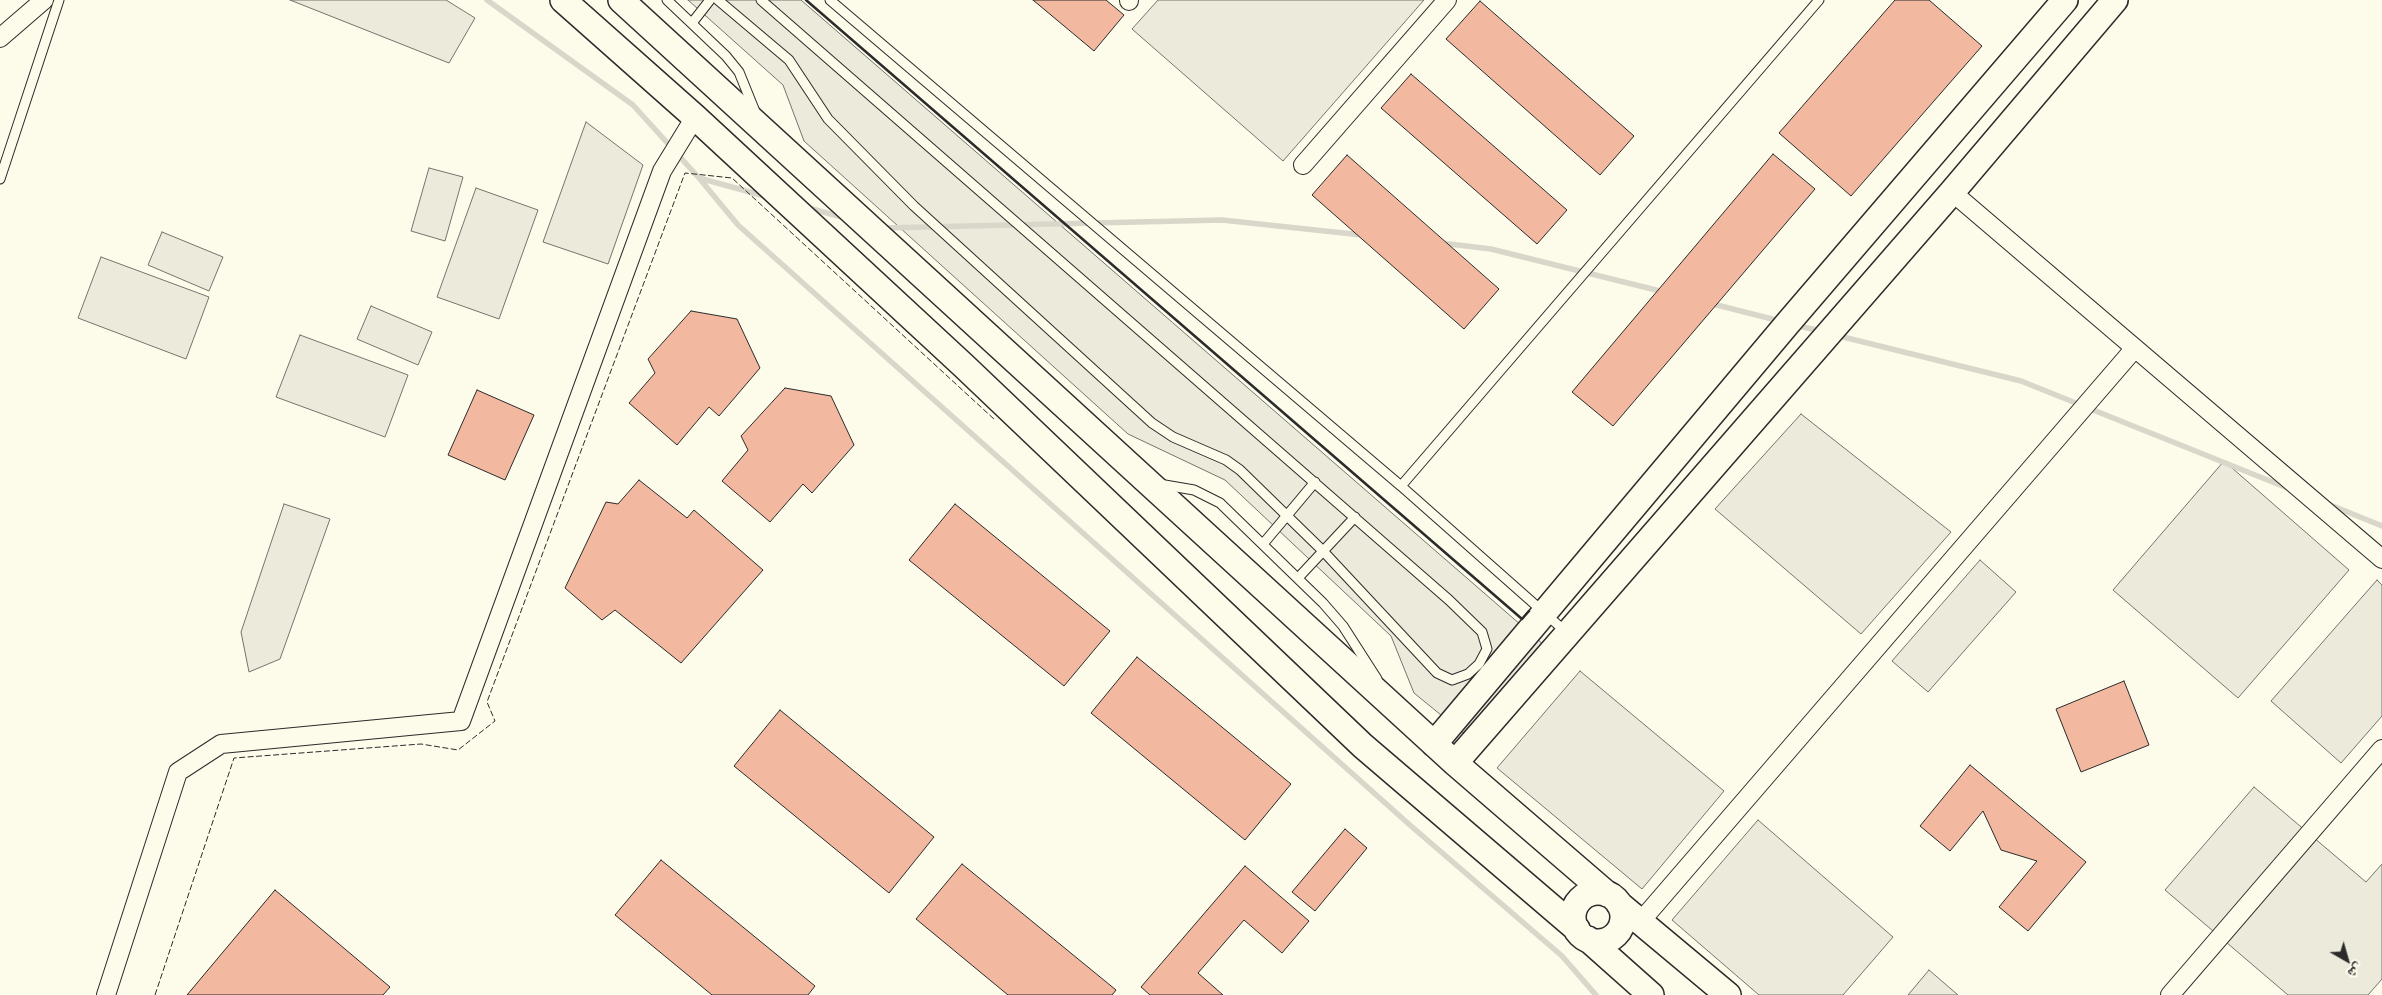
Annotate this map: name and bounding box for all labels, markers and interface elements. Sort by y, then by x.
north arrow [2322,935,2372,985]
text: ش [2344,959,2368,984]

